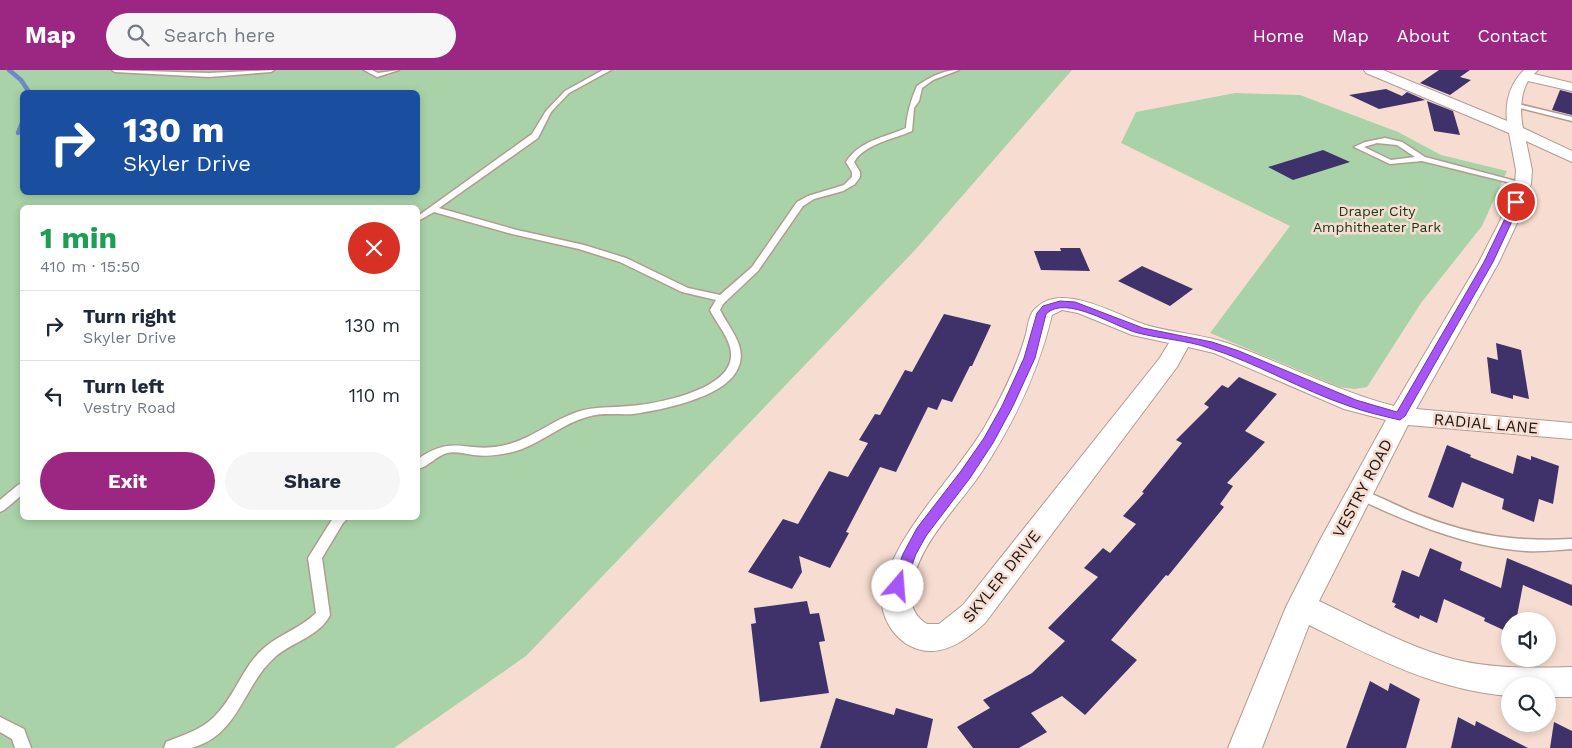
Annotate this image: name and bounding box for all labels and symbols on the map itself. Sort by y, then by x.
pin [1495,181,1537,223]
park label: Draper City Amphitheater Park [1313,203,1441,235]
street label: RADIAL LANE [1433,409,1539,438]
street label: VESTRY ROAD [1329,436,1396,541]
street label: SKYLER DRIVE [958,526,1044,626]
position arrow [871,559,923,611]

